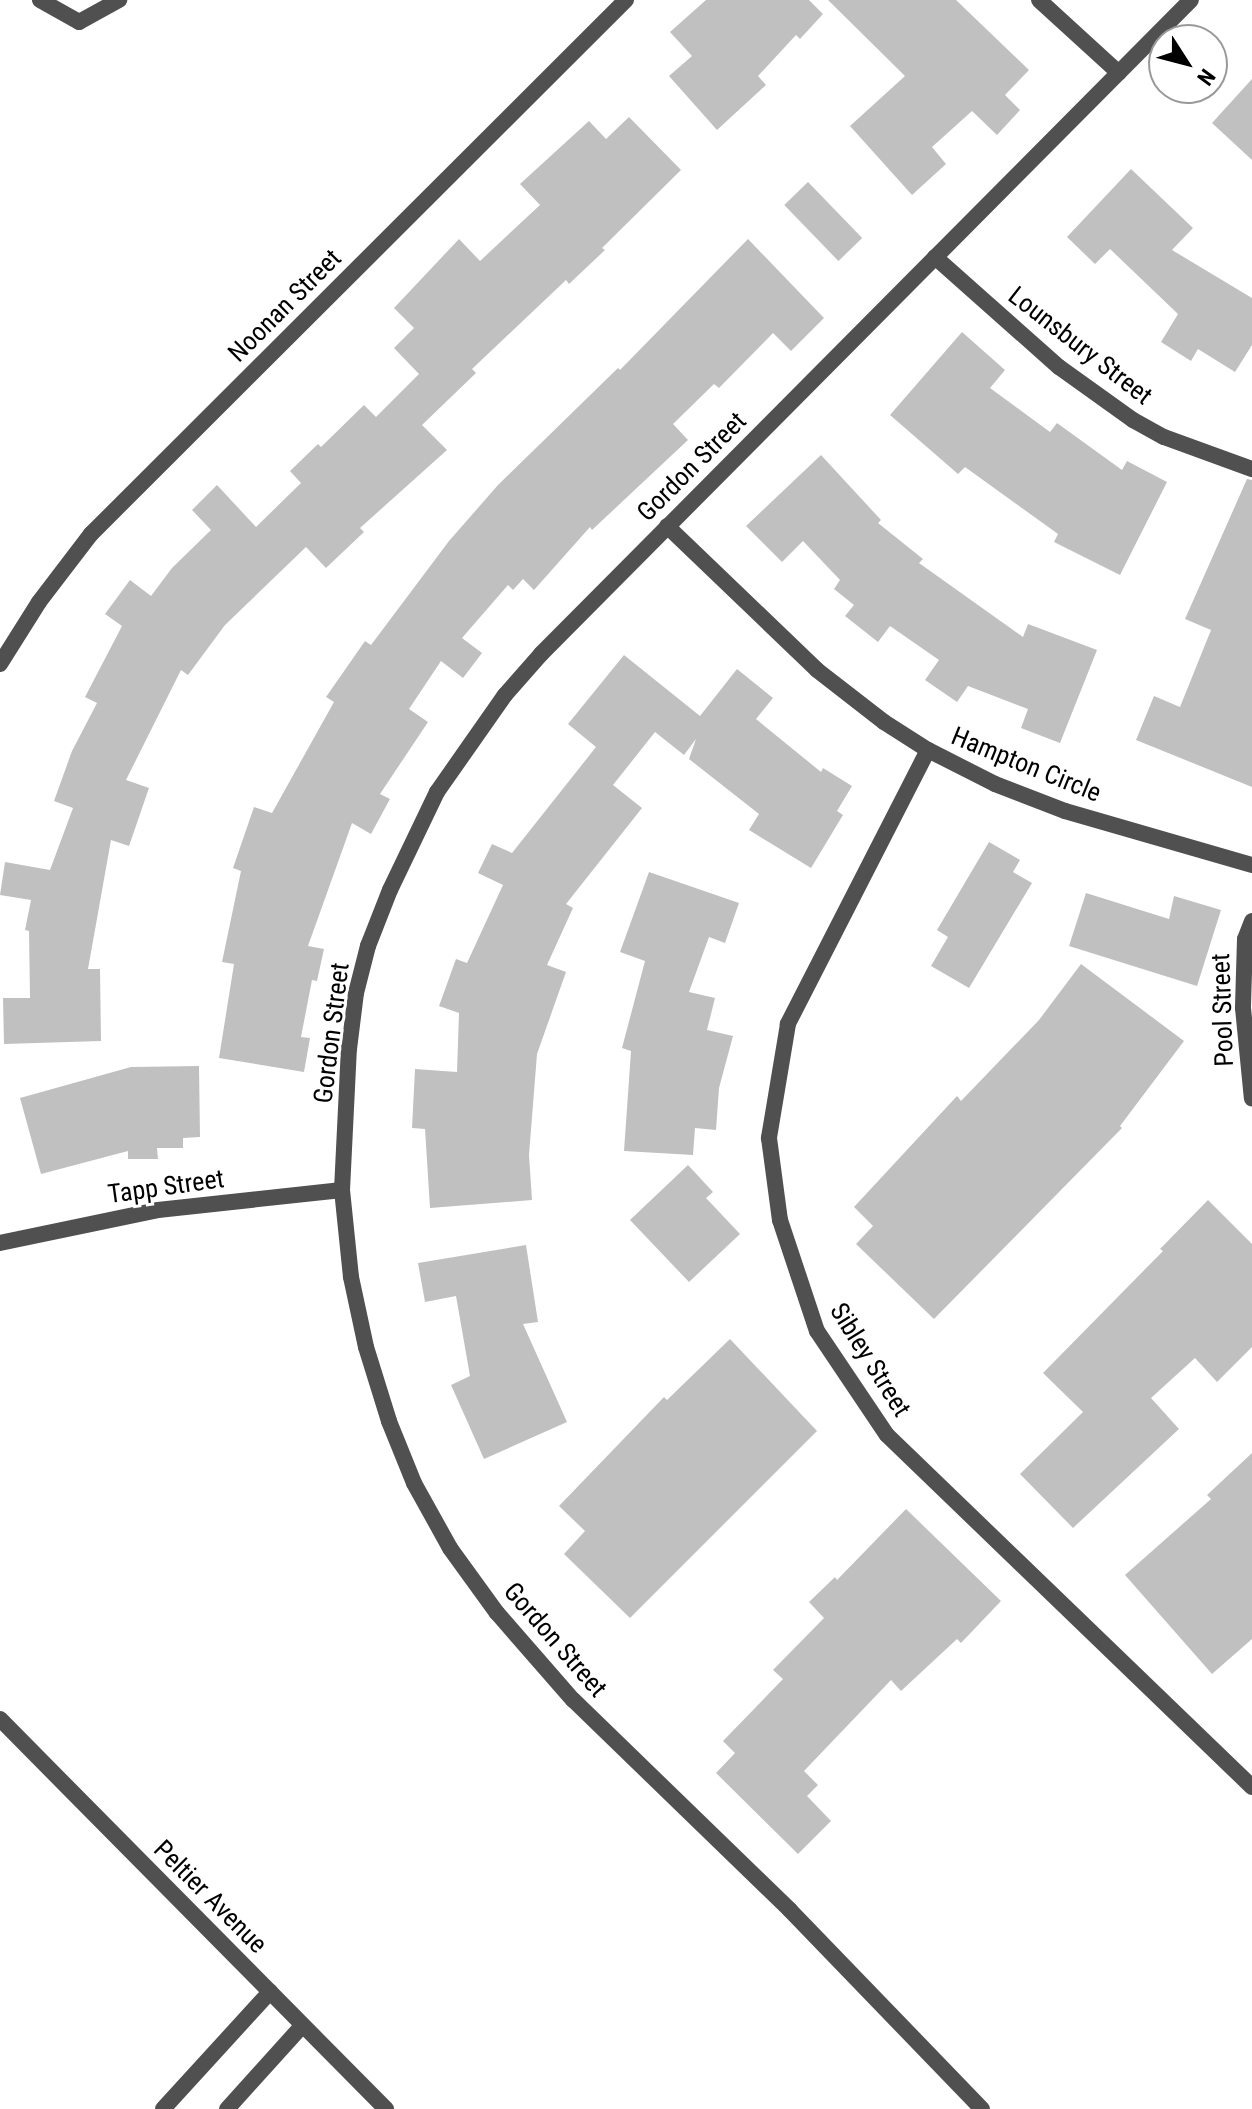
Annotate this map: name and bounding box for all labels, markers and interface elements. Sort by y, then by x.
north arrow [1148,24,1228,104]
text: N [1192,64,1220,90]
street label: Noonan Street [222,243,348,369]
street label: Lounsbury Street [1002,280,1158,412]
street label: Gordon Street [631,406,753,528]
street label: Hampton Circle [947,721,1105,809]
street label: Pool Street [1205,953,1241,1067]
street label: Gordon Street [308,961,356,1105]
street label: Tapp Street [106,1163,226,1211]
street label: Sibley Street [823,1297,917,1423]
street label: Gordon Street [497,1576,613,1704]
street label: Peltier Avenue [147,1834,273,1960]

